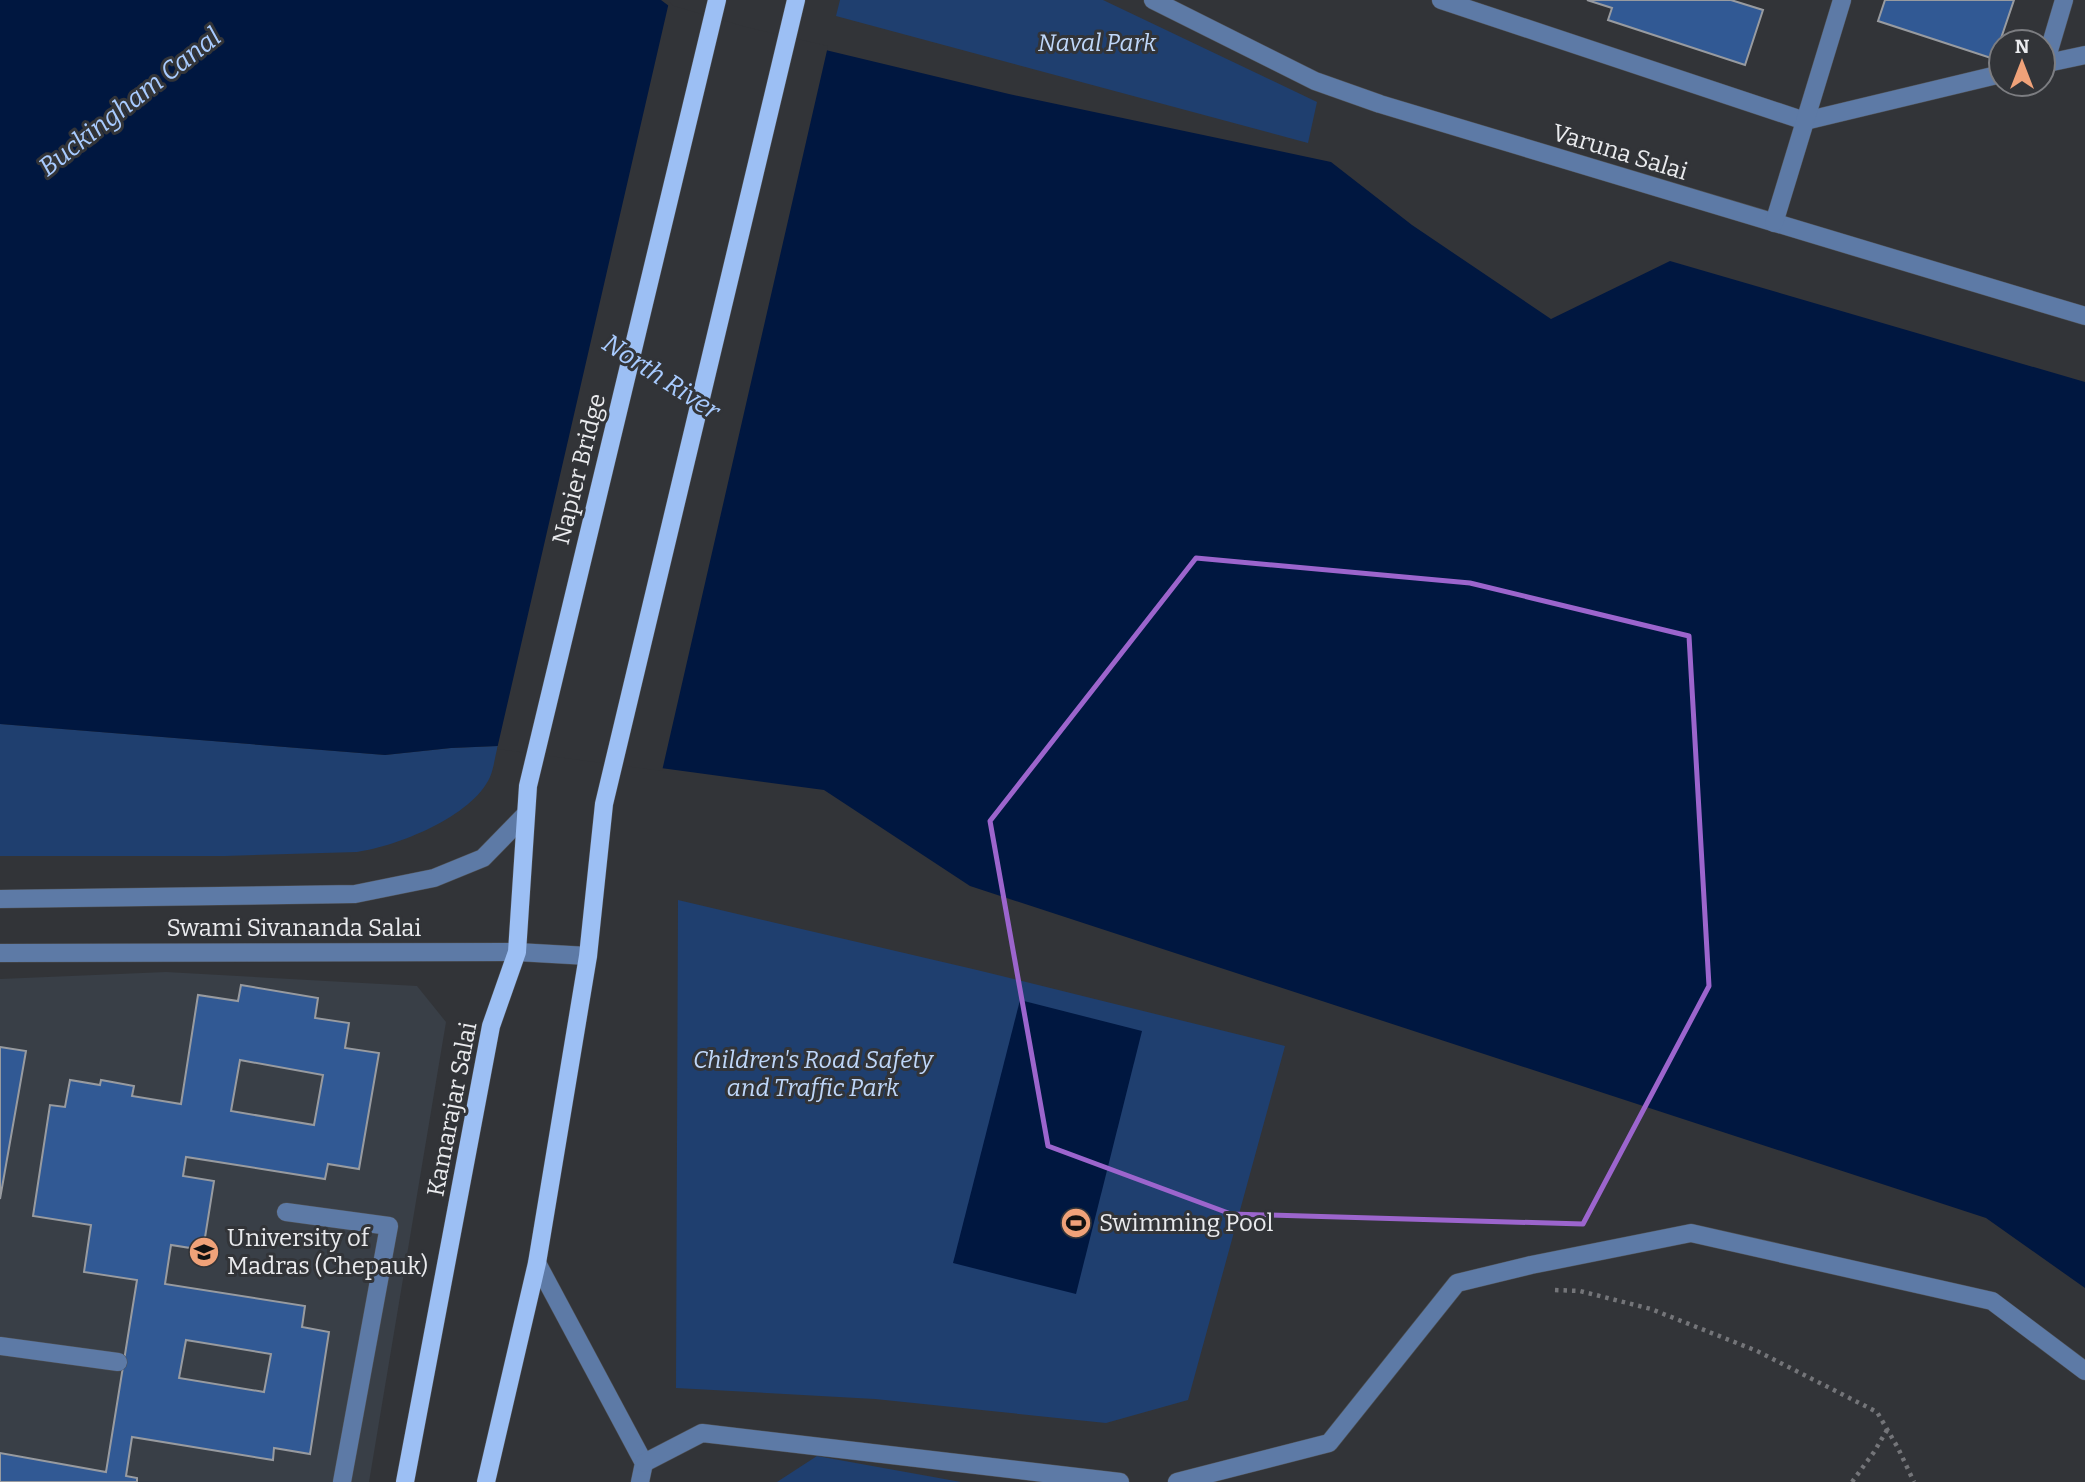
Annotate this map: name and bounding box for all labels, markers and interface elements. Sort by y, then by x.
water label: Buckingham Canal [33,21,227,183]
north arrow [1987,28,2057,98]
park label: Naval Park [1038,29,1157,57]
text: N [2015,35,2030,58]
street label: Varuna Salai [1549,118,1691,186]
water label: North River [597,328,727,427]
street label: Napier Bridge [547,391,611,547]
street label: Swami Sivananda Salai [166,914,422,942]
street label: Kamarajar Salai [421,1019,483,1199]
park label: Children's Road Safety and Traffic Park [693,1046,935,1102]
sports icon: Swimming Pool [1059,1206,1093,1240]
place label: Swimming Pool [1099,1209,1274,1237]
place label: University of Madras (Chepauk) [227,1224,428,1280]
school or university icon: University of Madras (Chepauk) [187,1235,221,1269]

